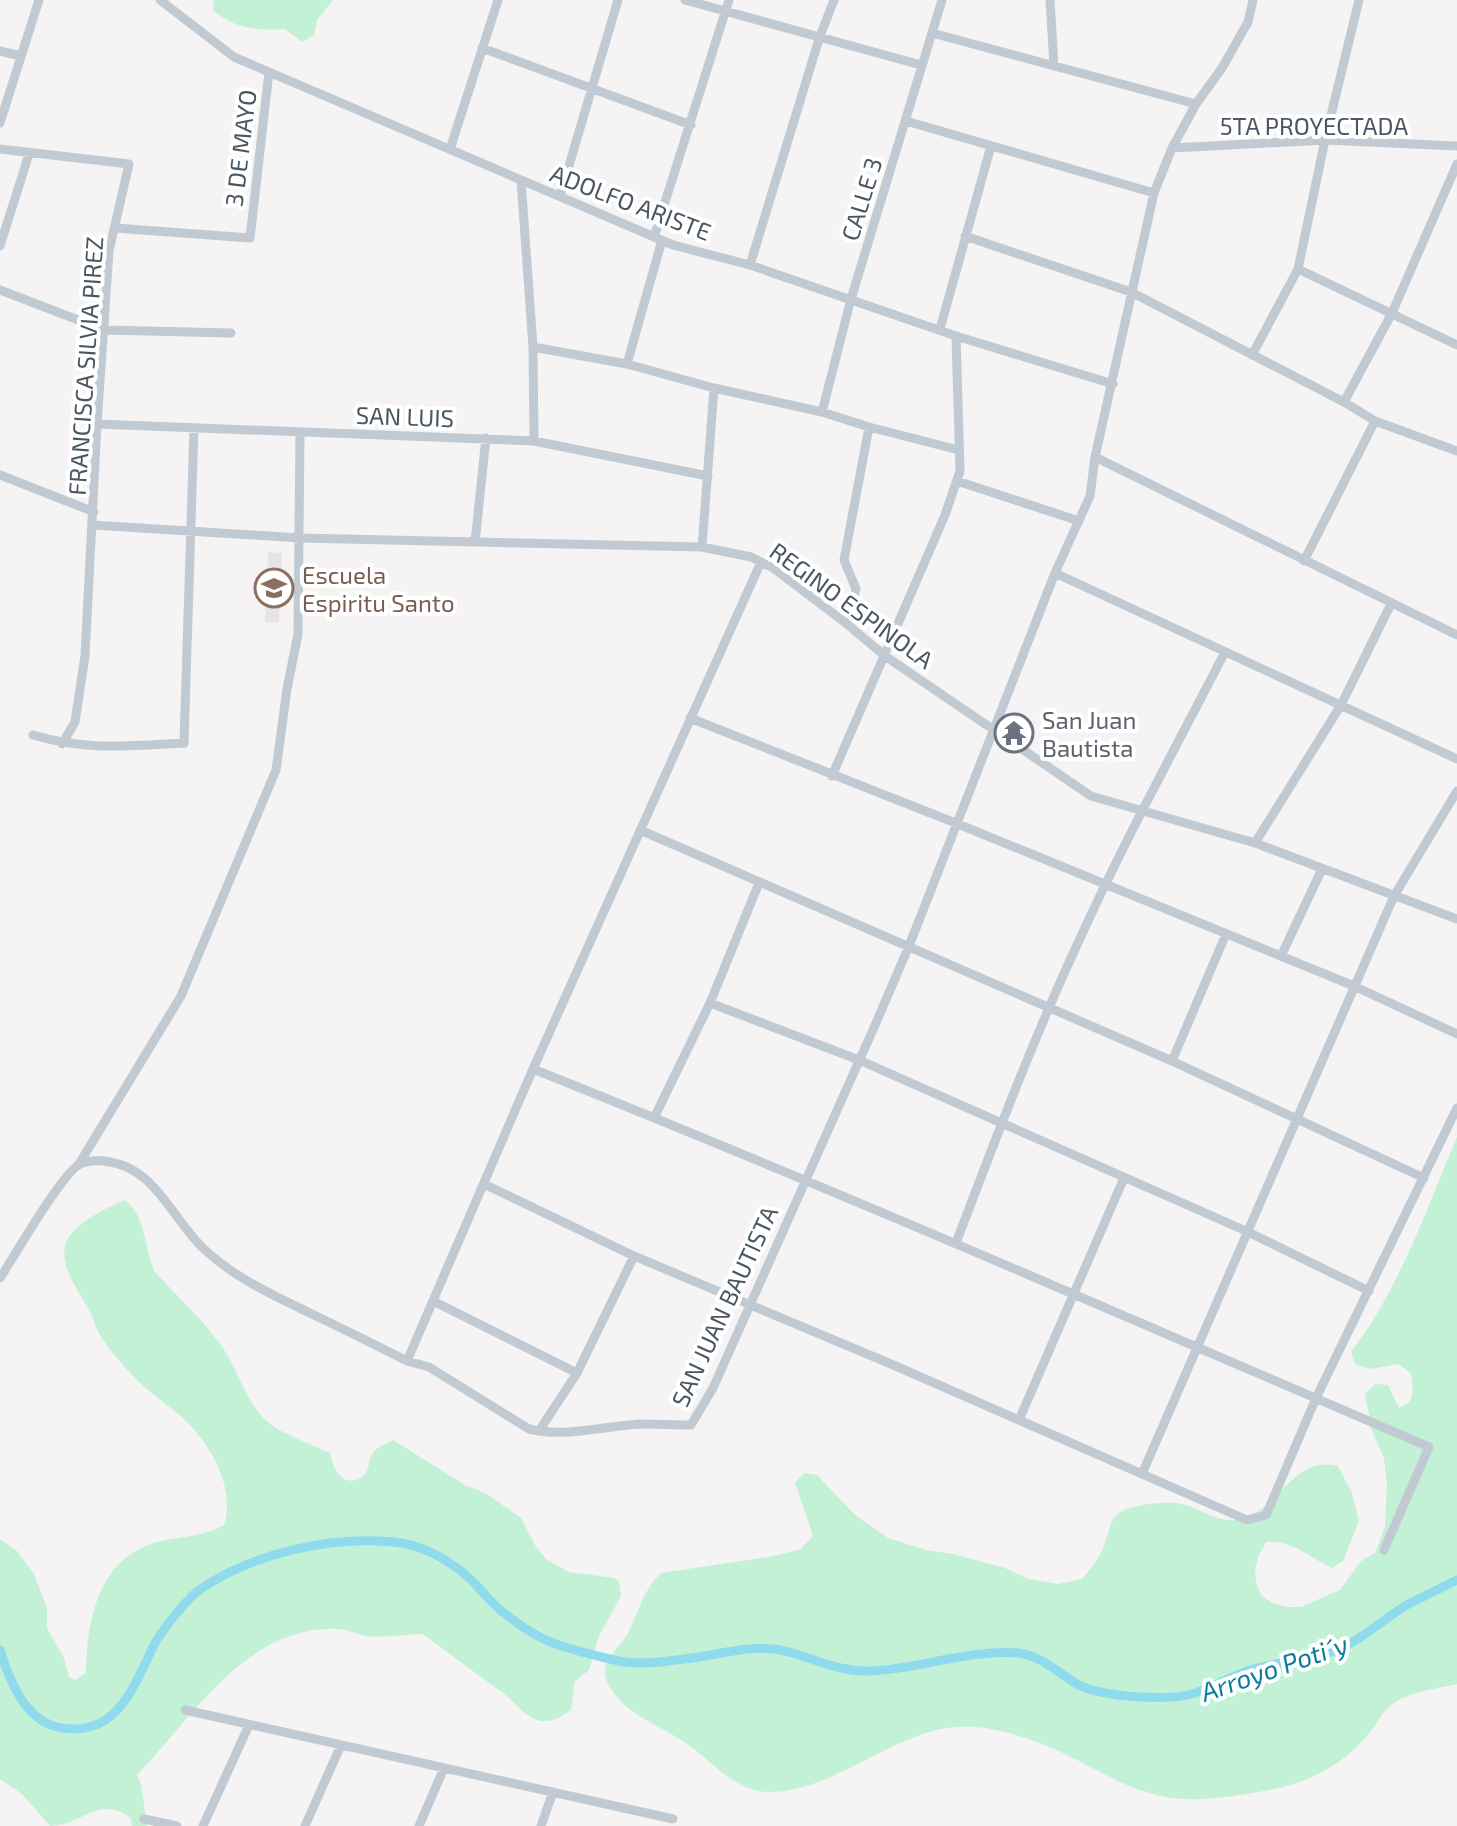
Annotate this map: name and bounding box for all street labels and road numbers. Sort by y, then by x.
street label: 3 DE MAYO [218,88,262,208]
street label: 5TA PROYECTADA [1220,111,1408,140]
street label: CALLE 3 [835,154,887,244]
street label: ADOLFO ARISTE [547,158,715,246]
street label: FRANCISCA SILVIA PIREZ [61,236,109,496]
street label: SAN LUIS [355,400,455,432]
street label: REGINO ESPINOLA [764,536,940,674]
street label: SAN JUAN BAUTISTA [665,1201,783,1411]

